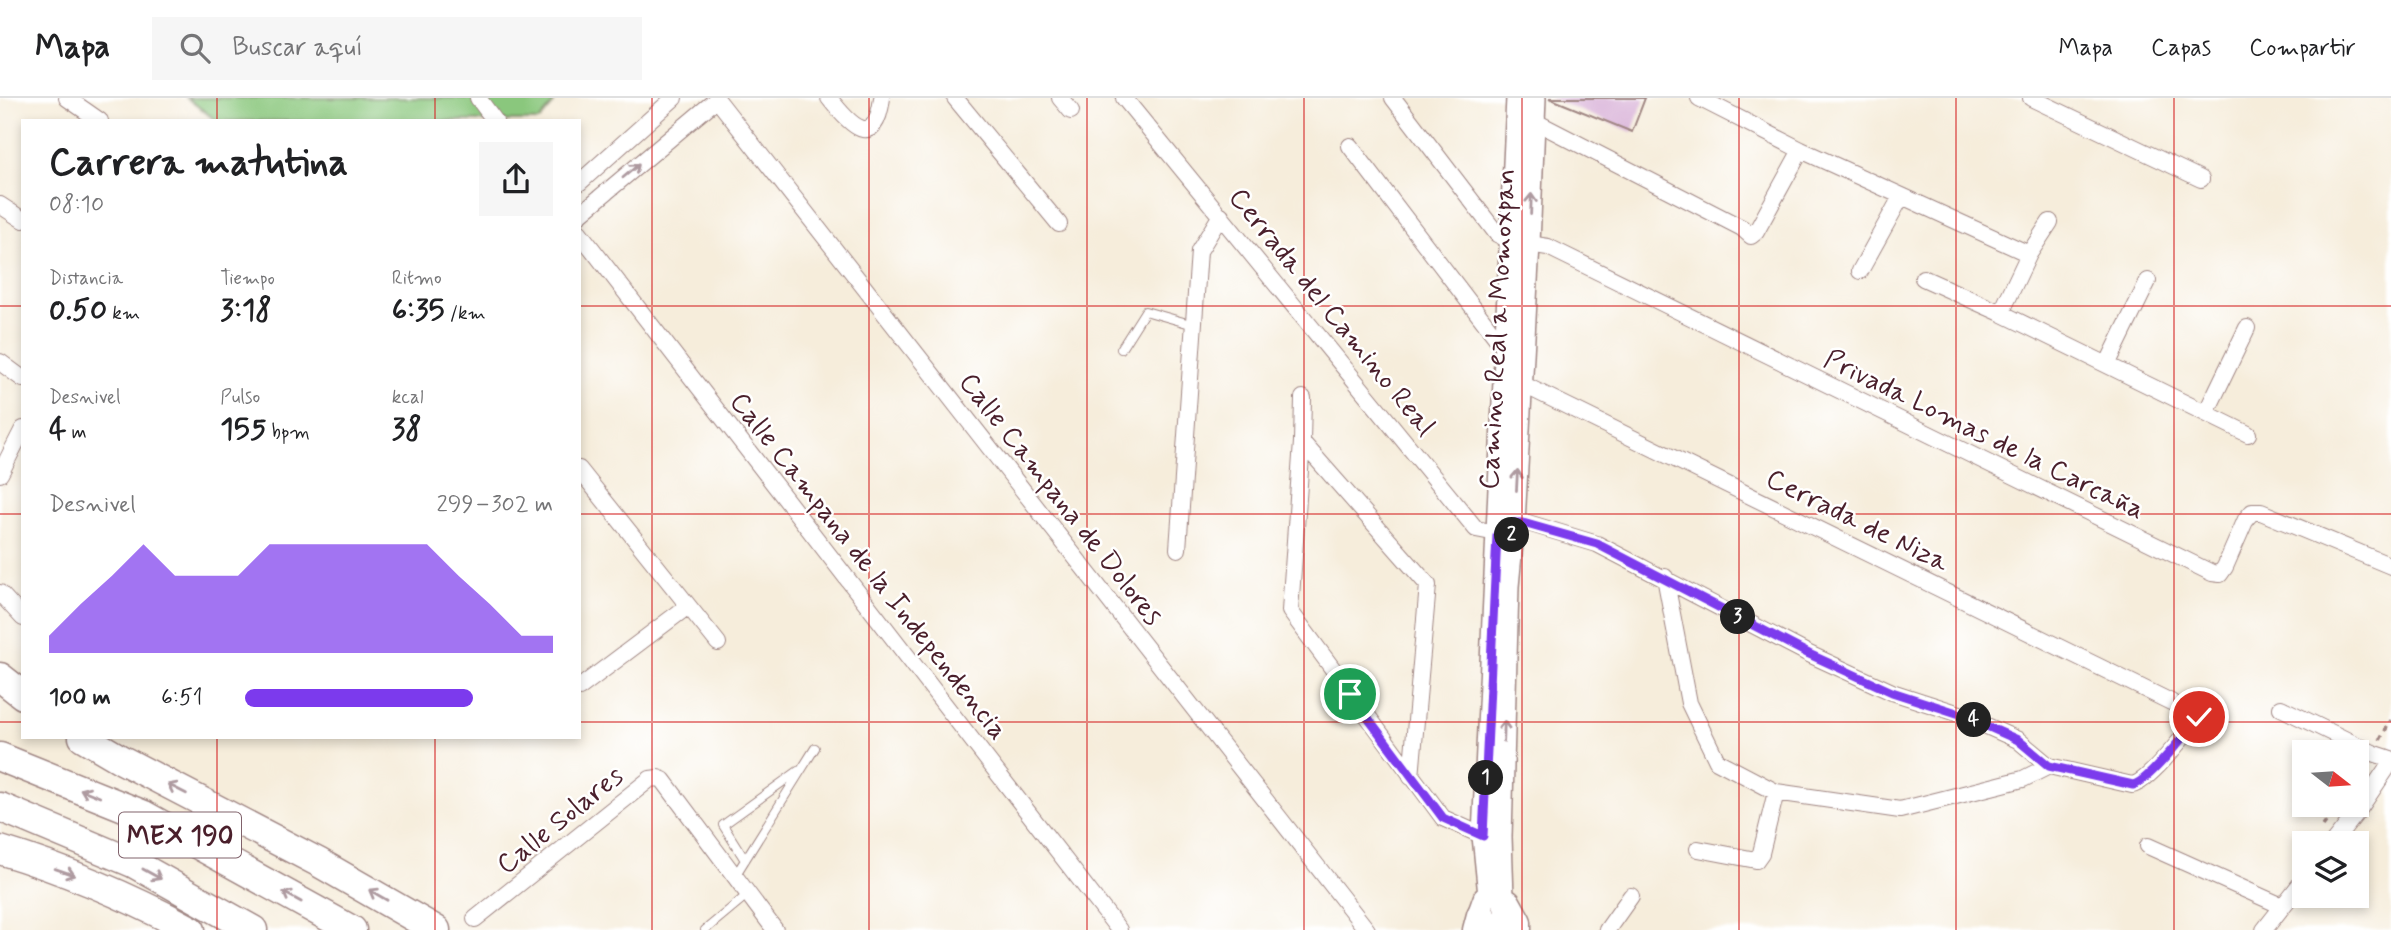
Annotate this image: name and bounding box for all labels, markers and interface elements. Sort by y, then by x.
search box [152,17,642,80]
text: Mapa [35,26,110,70]
icon: search [176,29,214,67]
text: Buscar aquí [232,31,363,65]
text: Mapa [2058,33,2113,64]
text: Capas [2151,33,2211,64]
text: Compartir [2249,33,2356,64]
text: Carrera matutina [49,139,348,188]
button: share [479,142,553,216]
one-way arrow [622,163,640,179]
street label: Camino Real a Momoxpan [1472,168,1525,491]
street label: Cerrada del Camino Real [1219,181,1443,444]
text: 08:10 [49,190,104,220]
one-way arrow [1524,192,1537,215]
text: Distancia [49,266,123,291]
text: Tiempo [220,266,275,291]
text: Ritmo [392,266,442,291]
text: 0.50 [49,291,107,330]
text: 3:18 [220,291,272,330]
text: 6:35 [392,291,445,330]
text: km [107,301,140,326]
text: /km [445,301,486,326]
street label: Privada Lomas de la Carcaña [1818,341,2150,529]
street label: Calle Campana de Dolores [950,365,1171,634]
text: Desnivel [49,385,121,410]
text: Pulso [220,385,260,410]
text: kcal [392,385,424,410]
street label: Calle Campana de la Independencia [720,385,1016,748]
text: 4 [49,410,66,449]
text: 155 [220,410,266,449]
text: 38 [392,410,422,449]
text: m [66,420,87,445]
text: bpm [266,420,310,445]
street label: Cerrada de Niza [1759,461,1955,582]
one-way arrow [1510,469,1523,492]
text: Desnivel [49,490,136,520]
text: 299–302 m [436,490,553,520]
pin: 2 [1494,518,1530,552]
text: 2 [1507,522,1516,547]
pin: 3 [1720,600,1756,634]
text: 3 [1733,604,1742,629]
pin [1320,664,1380,724]
icon: arrive [1331,675,1369,713]
text: 100 m [49,683,111,713]
text: 6:51 [161,683,203,713]
pin [2169,687,2229,747]
icon: check [2180,698,2218,736]
pin: 4 [1956,702,1992,738]
text: 4 [1968,707,1979,732]
one-way arrow [1498,720,1511,743]
north arrow [2292,740,2370,817]
map controls [2292,740,2369,908]
street label: Calle Solares [489,758,632,884]
pin: 1 [1468,760,1504,796]
text: 1 [1481,765,1490,790]
one-way arrow [167,781,188,795]
one-way arrow [80,786,101,799]
road number: MEX 190 [119,813,241,858]
button: layers [2292,831,2369,908]
one-way arrow [53,867,75,879]
one-way arrow [141,868,162,881]
one-way arrow [368,888,388,902]
one-way arrow [282,890,303,903]

